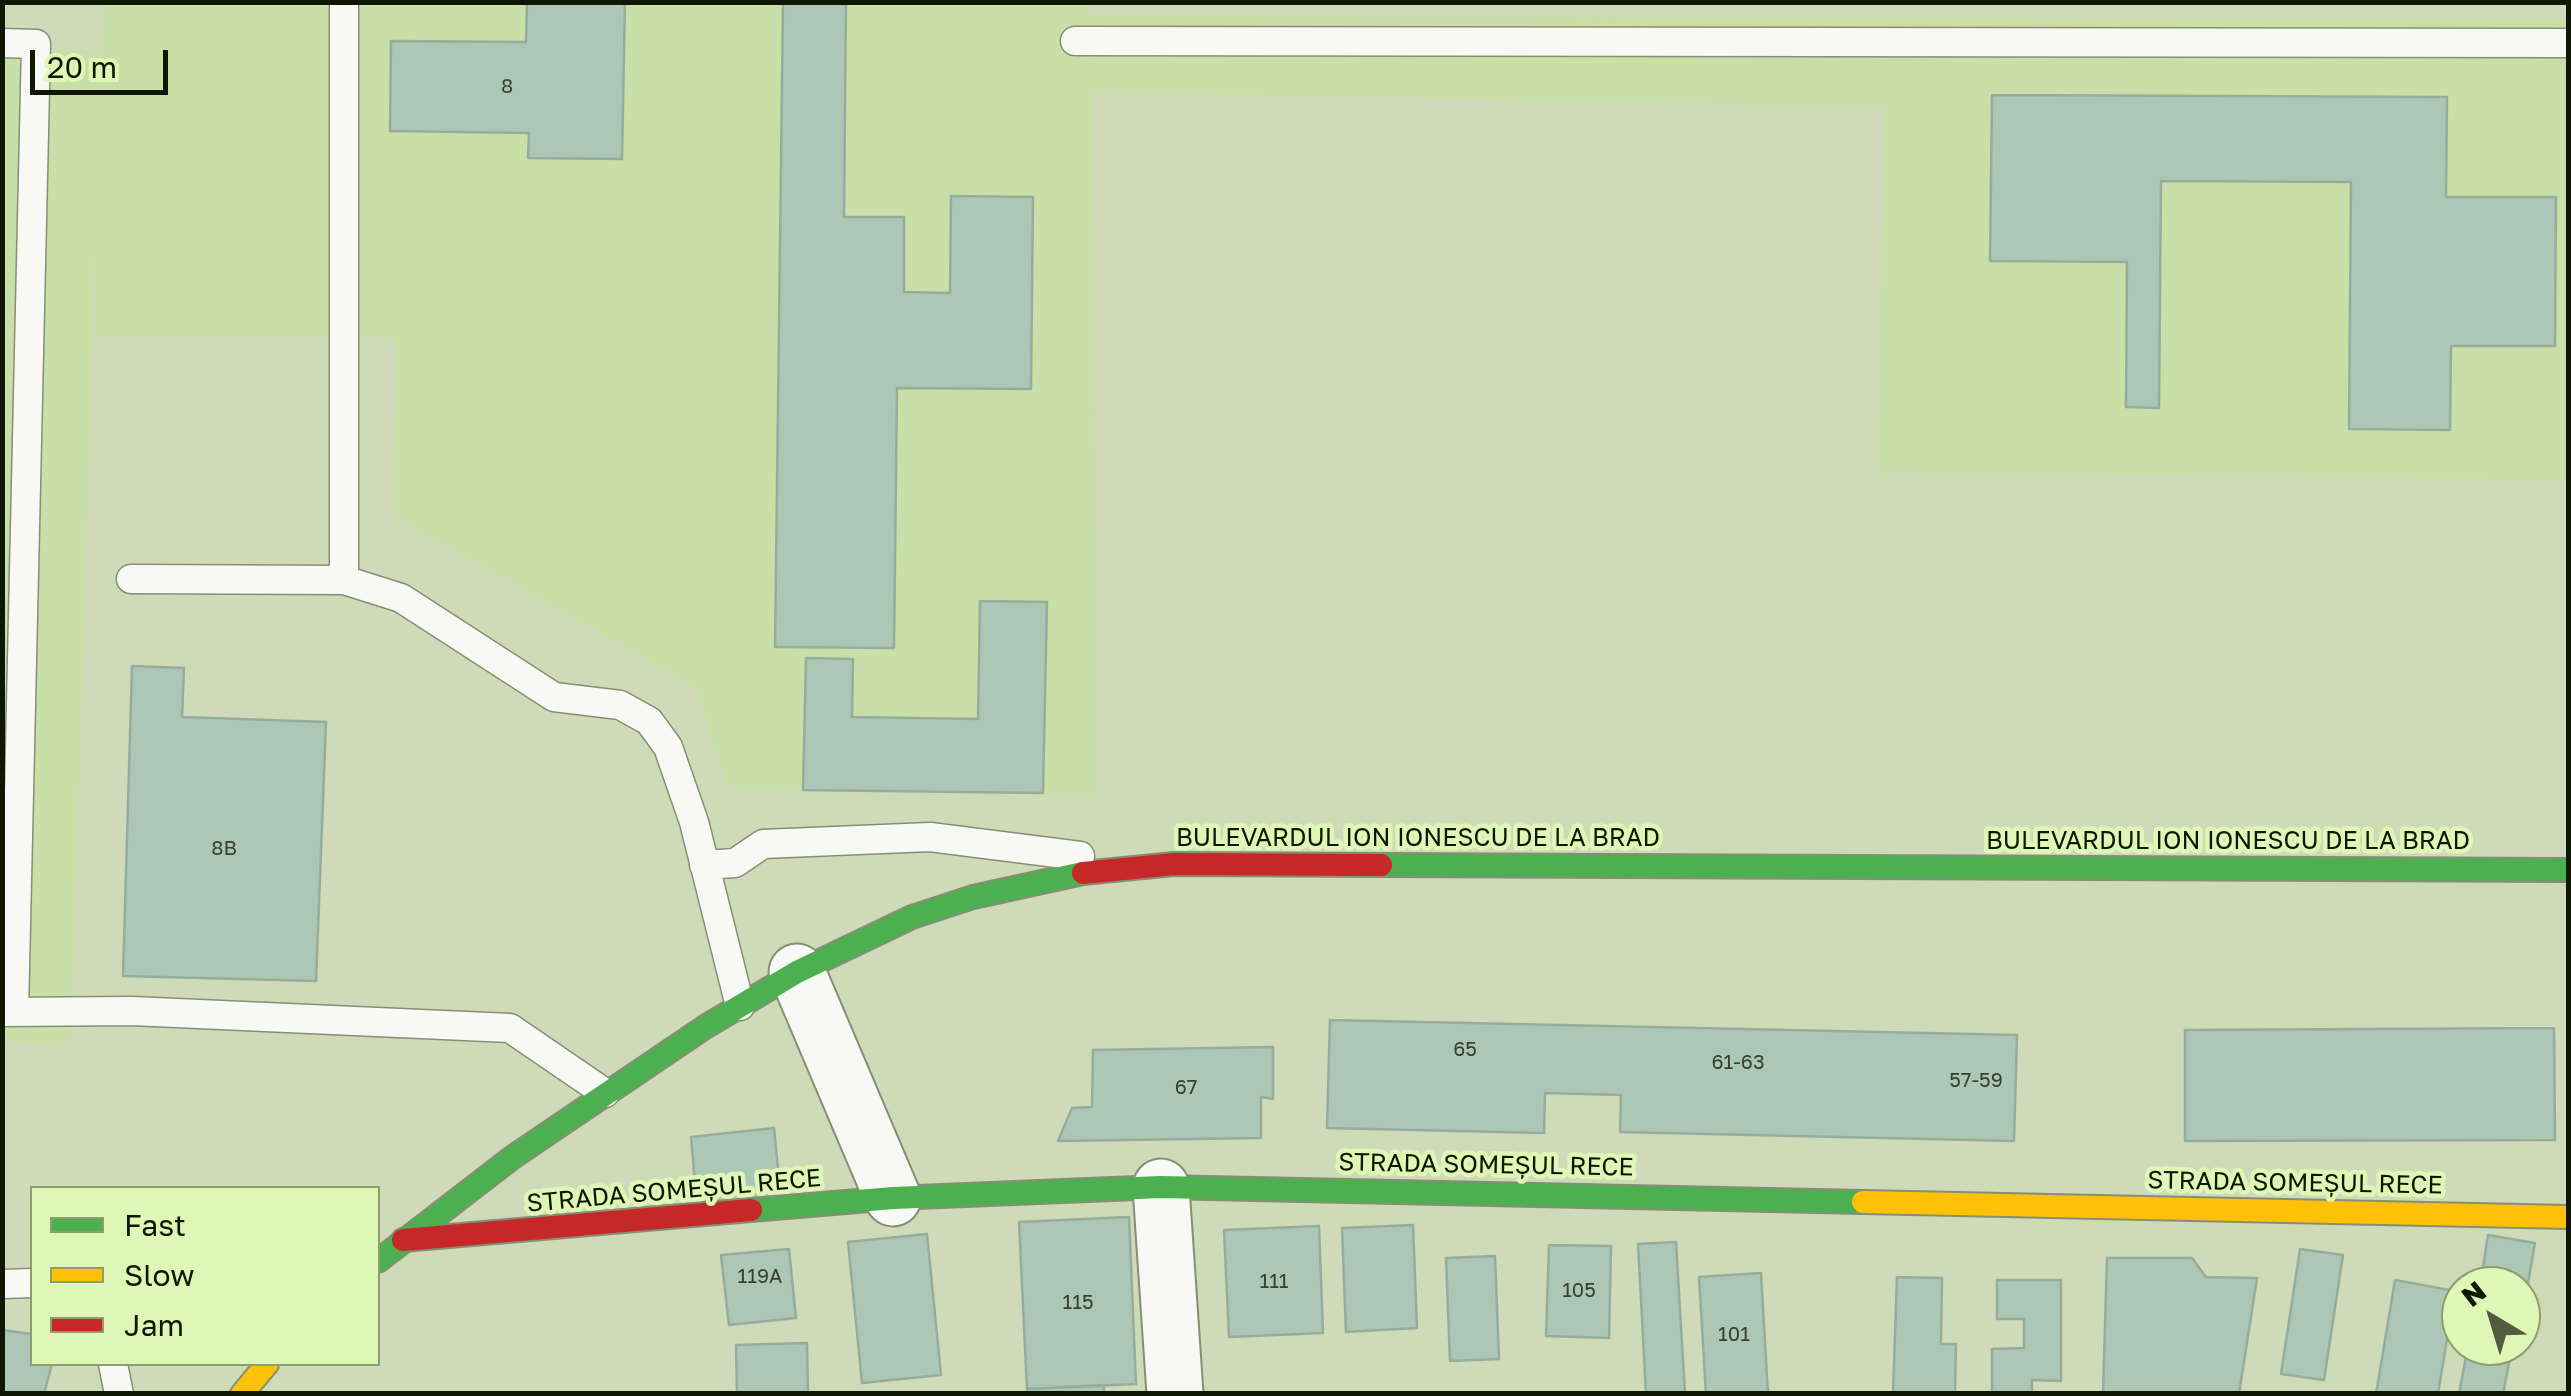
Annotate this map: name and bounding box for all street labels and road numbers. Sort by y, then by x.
street label: BULEVARDUL ION IONESCU DE LA BRAD [1176,823,1660,853]
street label: BULEVARDUL ION IONESCU DE LA BRAD [1986,826,2470,856]
street label: STRADA SOMEȘUL RECE [1338,1147,1634,1183]
street label: STRADA SOMEȘUL RECE [526,1163,822,1219]
street label: STRADA SOMEȘUL RECE [2147,1165,2443,1201]

